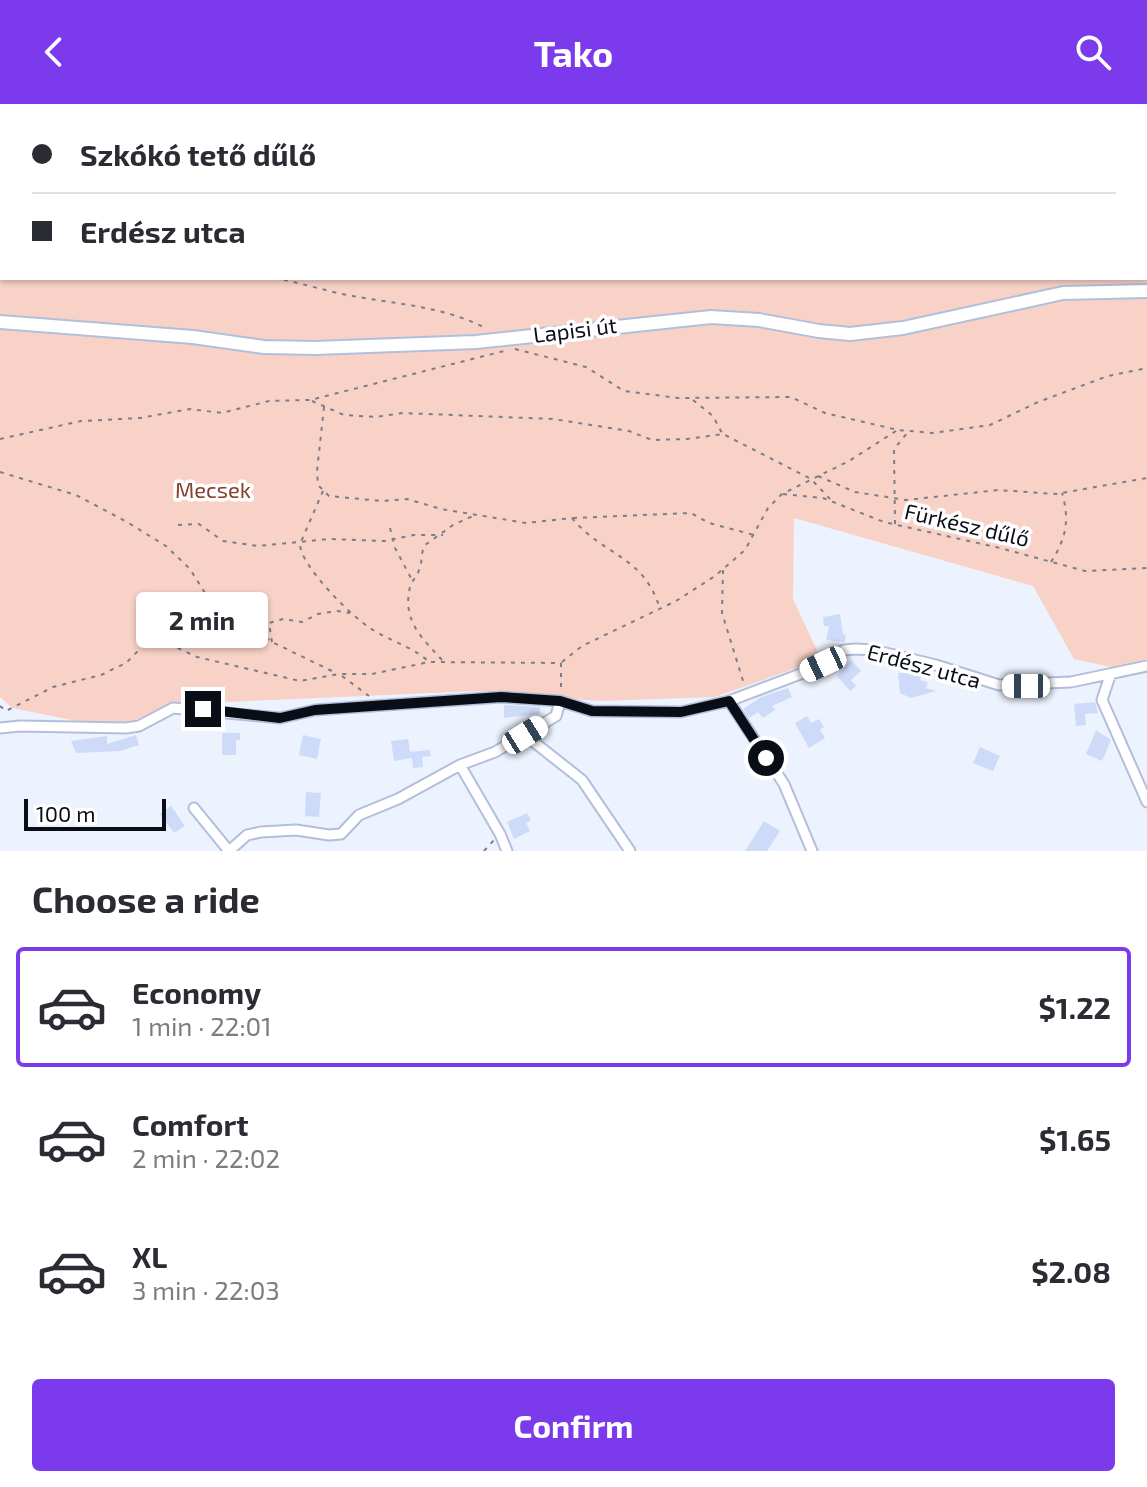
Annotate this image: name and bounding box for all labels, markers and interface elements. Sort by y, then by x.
icon: back [32,30,76,74]
icon: search [1071,30,1115,74]
text: Tako [534,31,613,74]
text: Szkókó tető dűlő [80,136,316,172]
text: Erdész utca [80,213,245,249]
street label: Lapisi út [532,311,618,347]
park label: Mecsek [175,476,251,502]
street label: Fürkész dűlő [902,497,1032,551]
callout: 2 min [137,593,269,649]
text: 2 min [169,604,235,635]
street label: Erdész utca [865,637,984,693]
car [796,643,850,685]
car [1002,674,1050,698]
route end [185,691,221,727]
car [498,712,552,758]
route start [748,740,784,776]
scale bar [24,795,166,831]
text: 100 m [36,800,95,826]
text: Choose a ride [32,877,260,920]
icon: car [36,971,108,1043]
text: Economy [132,974,261,1010]
text: $1.22 [1038,989,1111,1025]
text: 1 min · 22:01 [132,1010,272,1041]
icon: car [36,1103,108,1175]
text: Comfort [132,1106,249,1142]
text: $1.65 [1039,1121,1111,1157]
text: 2 min · 22:02 [132,1142,280,1173]
icon: car [36,1235,108,1307]
text: XL [132,1238,167,1274]
text: $2.08 [1031,1253,1111,1289]
text: 3 min · 22:03 [132,1274,280,1305]
button: Confirm [32,1379,1115,1471]

